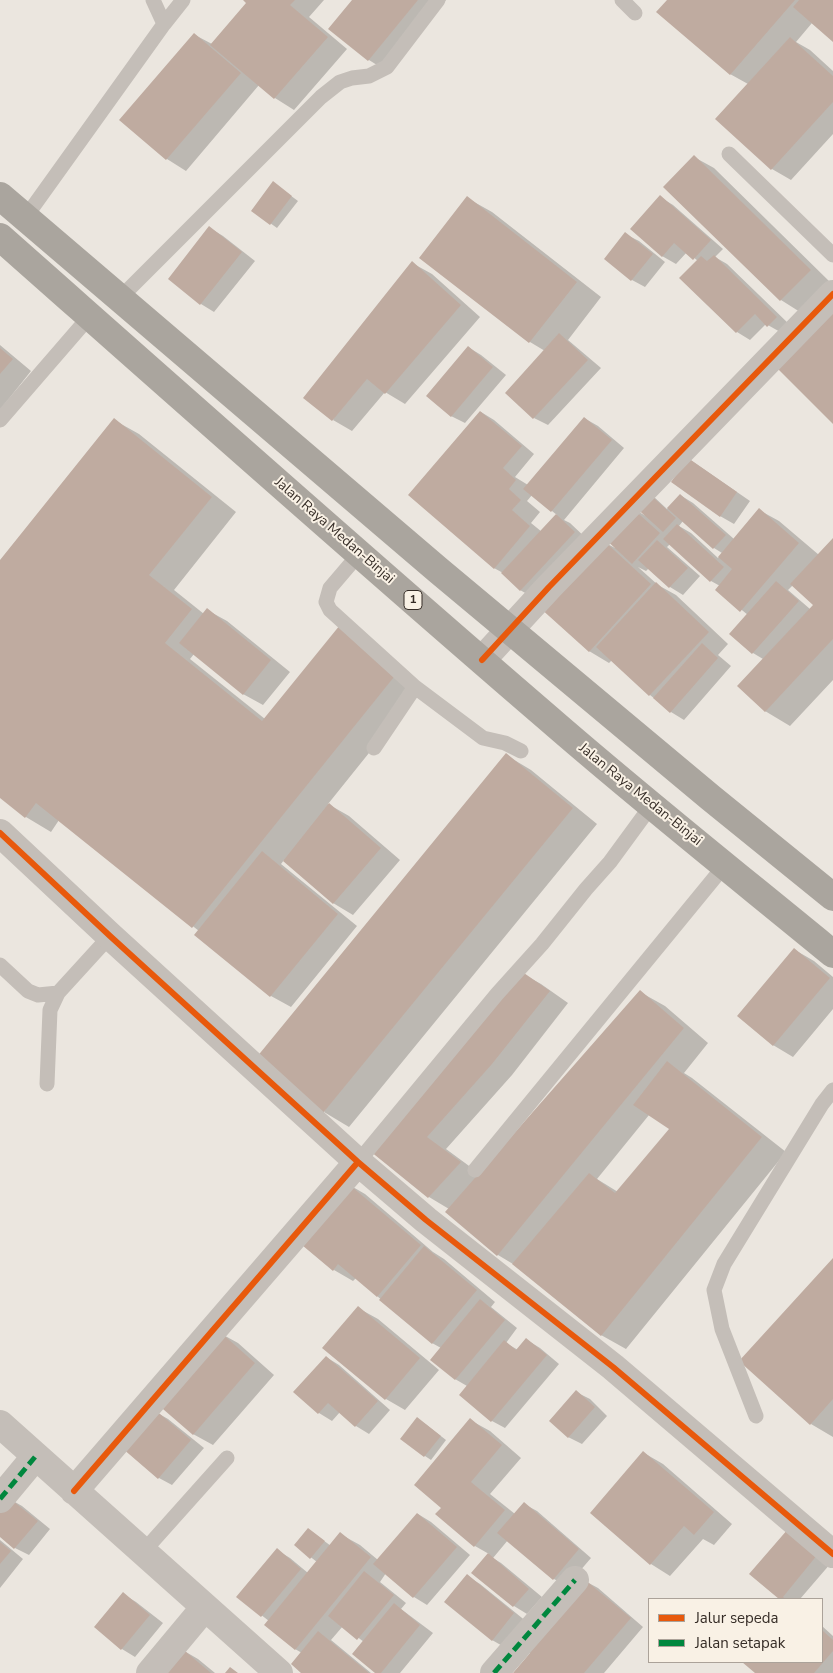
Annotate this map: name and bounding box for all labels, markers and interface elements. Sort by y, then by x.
street label: Jalan Raya Medan-Binjai [271,474,397,588]
road number: 1 [404,590,422,610]
street label: Jalan Raya Medan-Binjai [575,740,705,850]
legend [648,1598,823,1663]
text: Jalur sepeda [695,1608,779,1628]
text: Jalan setapak [695,1633,785,1653]

